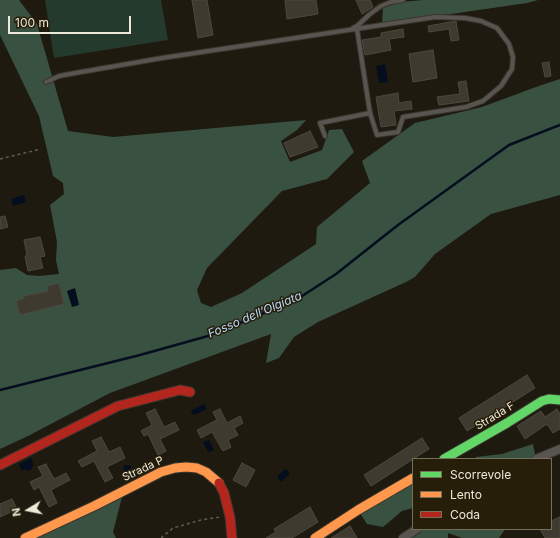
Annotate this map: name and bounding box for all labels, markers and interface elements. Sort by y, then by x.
scale bar [10,8,133,34]
text: 100 m [15,15,49,30]
water label: Fosso dell’Olgiata [206,289,304,341]
street label: Strada F [473,399,517,433]
street label: Strada P [120,454,166,484]
legend [412,458,552,530]
text: Scorrevole [450,467,511,482]
text: Lento [450,487,482,502]
north arrow [8,490,48,530]
text: N [9,507,24,517]
text: Coda [450,507,480,522]

